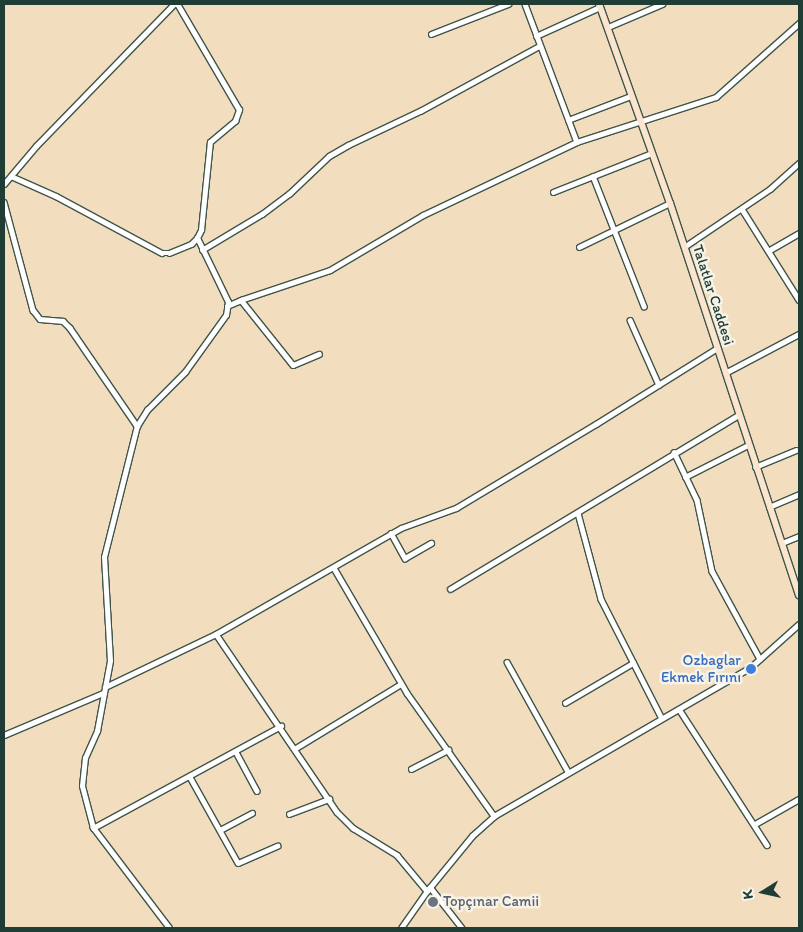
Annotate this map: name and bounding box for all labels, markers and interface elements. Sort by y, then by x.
street label: Talatlar Caddesi [688,242,738,348]
place label: Ozbaglar Ekmek Fırını [661,651,741,686]
marker: Ozbaglar Ekmek Fırını [745,663,757,675]
north arrow [738,867,788,917]
text: K [739,889,757,901]
place label: Topçınar Camii [443,893,539,911]
marker: Topçınar Camii [427,896,439,908]

